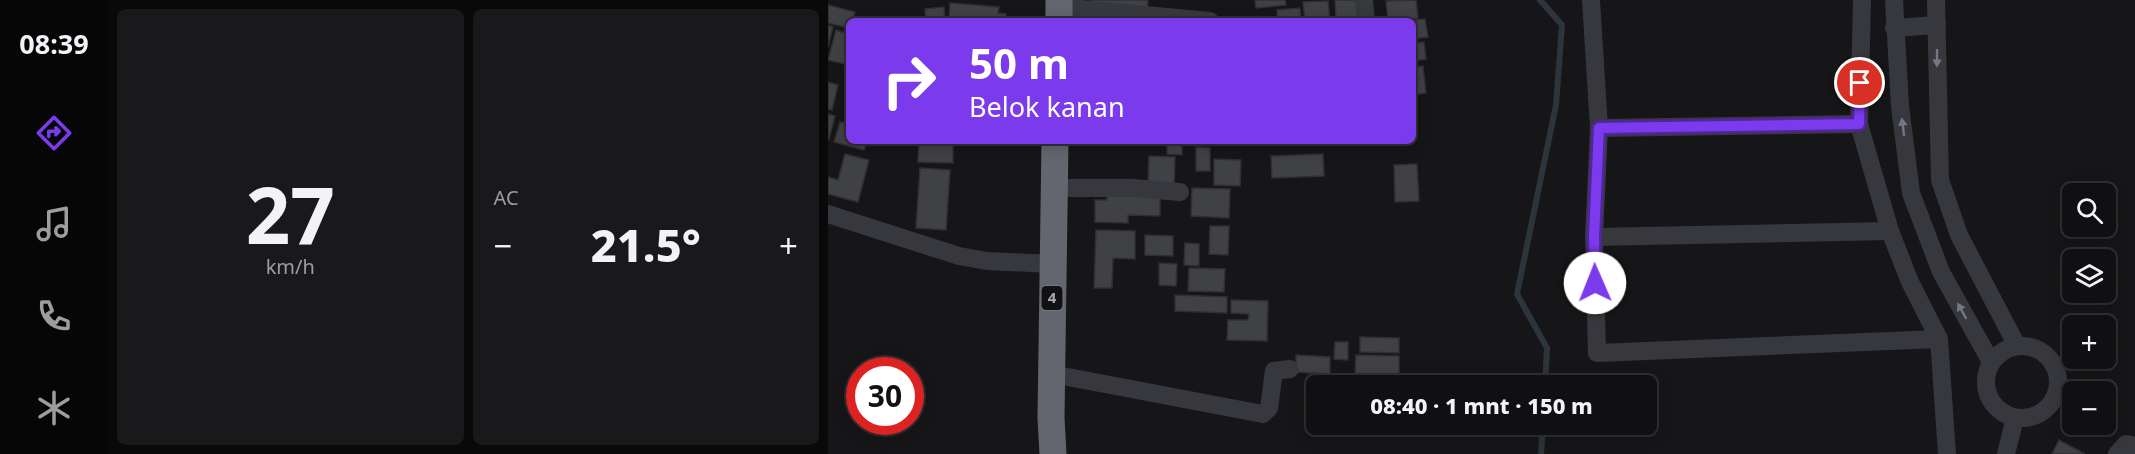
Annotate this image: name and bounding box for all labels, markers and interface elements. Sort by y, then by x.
text: 08:39 [19,25,89,62]
text: 50 m [969,34,1069,91]
icon: right [870,42,948,120]
one-way arrow [1932,49,1942,68]
pin [1834,57,1885,108]
icon: arrive [1843,66,1876,99]
text: Belok kanan [969,88,1125,125]
icon: directions [33,112,75,154]
one-way arrow [1898,118,1907,137]
text: 27 [246,161,335,267]
map controls [2062,183,2116,435]
button: search [2062,183,2116,237]
text: AC [494,184,519,211]
icon: music [33,203,75,245]
text: 21.5° [591,214,701,275]
text: − [494,223,512,268]
text: + [779,223,798,268]
button: layers [2062,249,2116,303]
position arrow [1563,251,1627,315]
text: km/h [266,253,315,280]
road number: 4 [1042,286,1062,310]
icon: phone [33,295,75,337]
one-way arrow [1957,303,1968,319]
button: + [2062,315,2116,369]
speed limit sign: 30 [846,357,924,435]
button: − [2062,381,2116,435]
icon: climate [33,387,75,429]
text: 08:40 · 1 mnt · 150 m [1370,390,1593,420]

